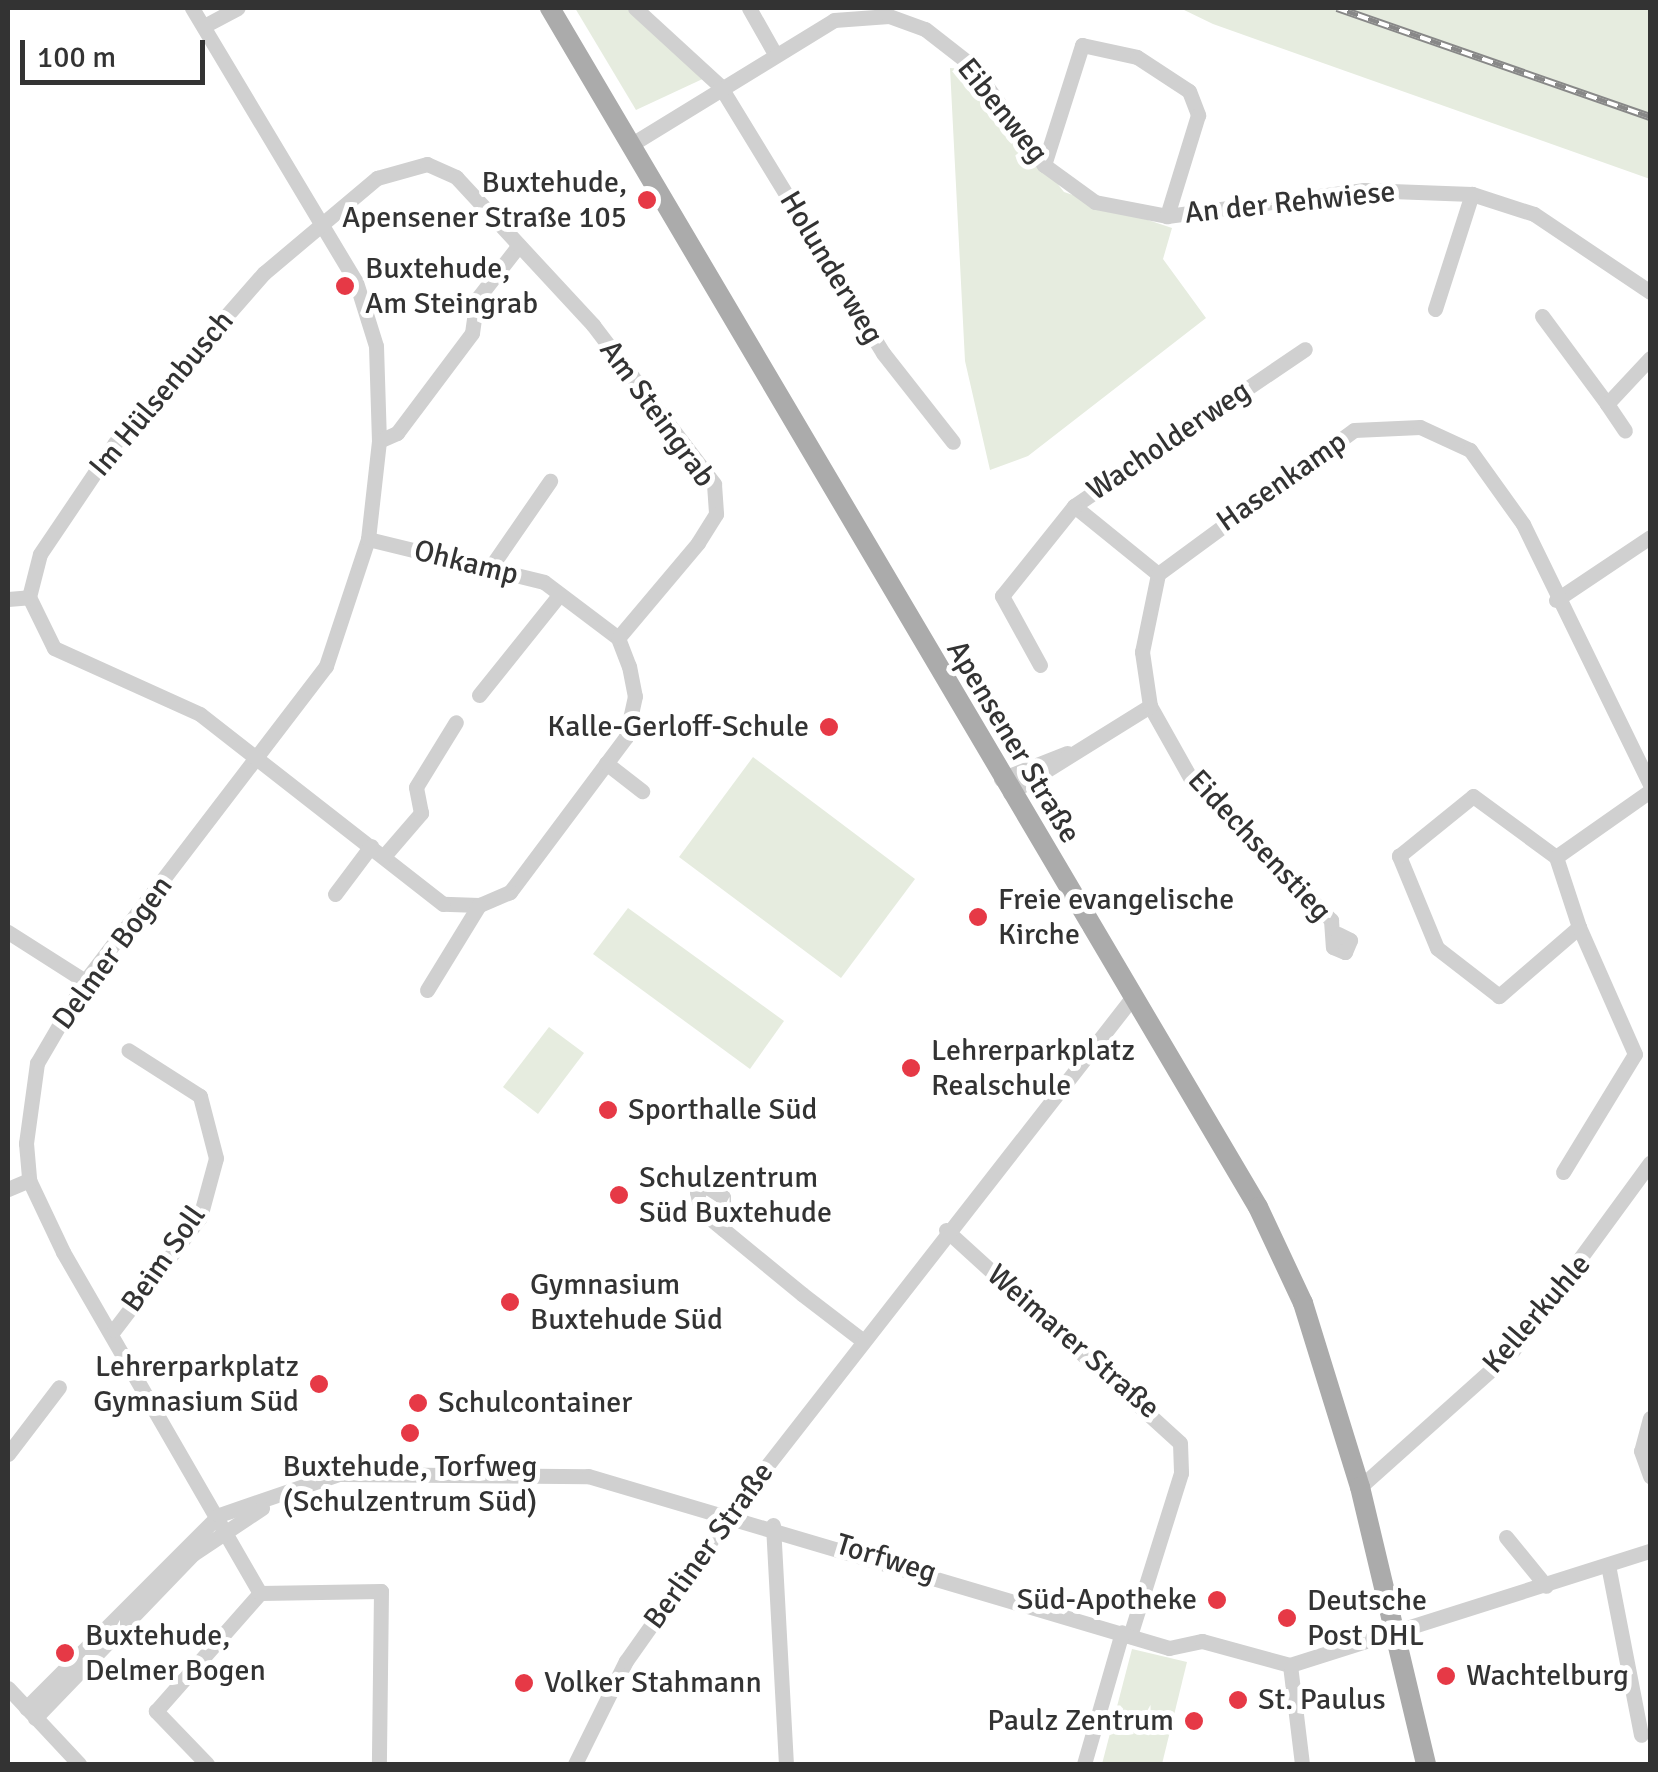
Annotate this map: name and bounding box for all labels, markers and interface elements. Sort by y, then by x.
scale bar [25,20,210,82]
text: 100 m [37,39,116,76]
street label: Eibenweg [949,51,1055,171]
place label: Buxtehude, Apensener Straße 105 [342,165,627,236]
street label: An der Rehwiese [1183,174,1397,232]
street label: Holunderweg [771,185,891,351]
marker: Buxtehude, Apensener Straße 105 [636,189,658,211]
place label: Buxtehude, Am Steingrab [365,251,538,322]
marker: Buxtehude, Am Steingrab [334,275,356,297]
street label: Im Hülsenbusch [82,304,242,484]
street label: Am Steingrab [592,333,722,495]
street label: Wacholderweg [1081,373,1257,509]
street label: Hasenkamp [1210,424,1354,540]
street label: Ohkamp [410,533,522,593]
street label: Apensener Straße [938,634,1088,850]
place label: Kalle-Gerloff-Schule [547,709,809,745]
marker: Kalle-Gerloff-Schule [818,716,840,738]
street label: Eidechsenstieg [1180,763,1338,929]
street label: Delmer Bogen [45,869,181,1037]
place label: Freie evangelische Kirche [998,882,1234,952]
marker: Freie evangelische Kirche [967,906,989,928]
place label: Lehrerparkplatz Realschule [931,1033,1135,1104]
marker: Lehrerparkplatz Realschule [900,1057,922,1079]
place label: Sporthalle Süd [628,1092,817,1128]
marker: Sporthalle Süd [597,1099,619,1121]
place label: Schulzentrum Süd Buxtehude [639,1160,832,1230]
marker: Schulzentrum Süd Buxtehude [608,1184,630,1206]
street label: Beim Soll [114,1199,214,1319]
street label: Kellerkuhle [1475,1247,1599,1381]
street label: Weimarer Straße [979,1257,1167,1427]
place label: Gymnasium Buxtehude Süd [530,1267,723,1338]
marker: Gymnasium Buxtehude Süd [499,1291,521,1313]
place label: Lehrerparkplatz Gymnasium Süd [93,1349,299,1420]
marker: Lehrerparkplatz Gymnasium Süd [308,1373,330,1395]
place label: Schulcontainer [438,1385,632,1421]
marker: Schulcontainer [407,1392,429,1414]
marker: Buxtehude, Torfweg (Schulzentrum Süd) [399,1422,421,1444]
place label: Buxtehude, Torfweg (Schulzentrum Süd) [283,1449,537,1520]
street label: Berliner Straße [637,1456,781,1636]
street label: Torfweg [832,1527,940,1591]
place label: Süd-Apotheke [1017,1582,1197,1618]
place label: Deutsche Post DHL [1307,1583,1427,1654]
marker: Süd-Apotheke [1206,1589,1228,1611]
marker: Deutsche Post DHL [1276,1607,1298,1629]
place label: Buxtehude, Delmer Bogen [85,1618,266,1688]
marker: Buxtehude, Delmer Bogen [54,1642,76,1664]
place label: Wachtelburg [1466,1658,1629,1694]
place label: Volker Stahmann [544,1665,762,1701]
marker: Wachtelburg [1435,1665,1457,1687]
marker: Volker Stahmann [513,1672,535,1694]
place label: St. Paulus [1258,1682,1386,1718]
marker: St. Paulus [1227,1689,1249,1711]
place label: Paulz Zentrum [987,1703,1174,1739]
marker: Paulz Zentrum [1183,1710,1205,1732]

